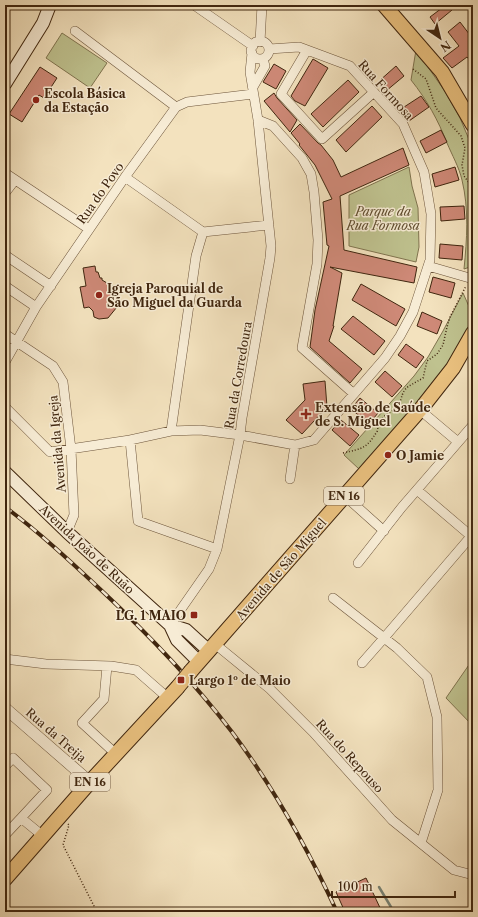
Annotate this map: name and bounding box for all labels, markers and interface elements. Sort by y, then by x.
north arrow [420,18,460,58]
text: N [437,38,454,55]
street label: Rua Formosa [355,57,417,124]
place label: Escola Básica da Estação [44,86,127,115]
marker: Escola Básica da Estação [31,95,41,105]
street label: Rua do Povo [73,159,127,227]
park label: Parque da Rua Formosa [345,204,420,233]
place label: Igreja Paroquial de São Miguel da Guarda [107,281,243,310]
marker: Igreja Paroquial de São Miguel da Guarda [94,290,104,300]
street label: Rua da Corredoura [221,319,255,430]
street label: Avenida da Igreja [45,394,69,494]
place label: Extensão de Saúde de S. Miguel [315,400,431,429]
marker: Extensão de Saúde de S. Miguel [300,408,312,420]
place label: O Jamie [396,448,444,463]
marker: O Jamie [383,450,393,460]
road number: EN 16 [324,487,364,505]
street label: Avenida João de Ruão [36,500,138,597]
street label: Avenida de São Miguel [232,515,330,624]
place label: LG. 1 MAIO [116,608,186,623]
marker: LG. 1 MAIO [189,610,199,620]
place label: Largo 1º de Maio [189,673,291,688]
marker: Largo 1º de Maio [176,675,186,685]
street label: Rua da Treija [23,705,90,766]
street label: Rua do Repouso [313,716,387,796]
road number: EN 16 [70,773,110,791]
scale bar [332,873,455,899]
text: 100 m [338,879,373,894]

